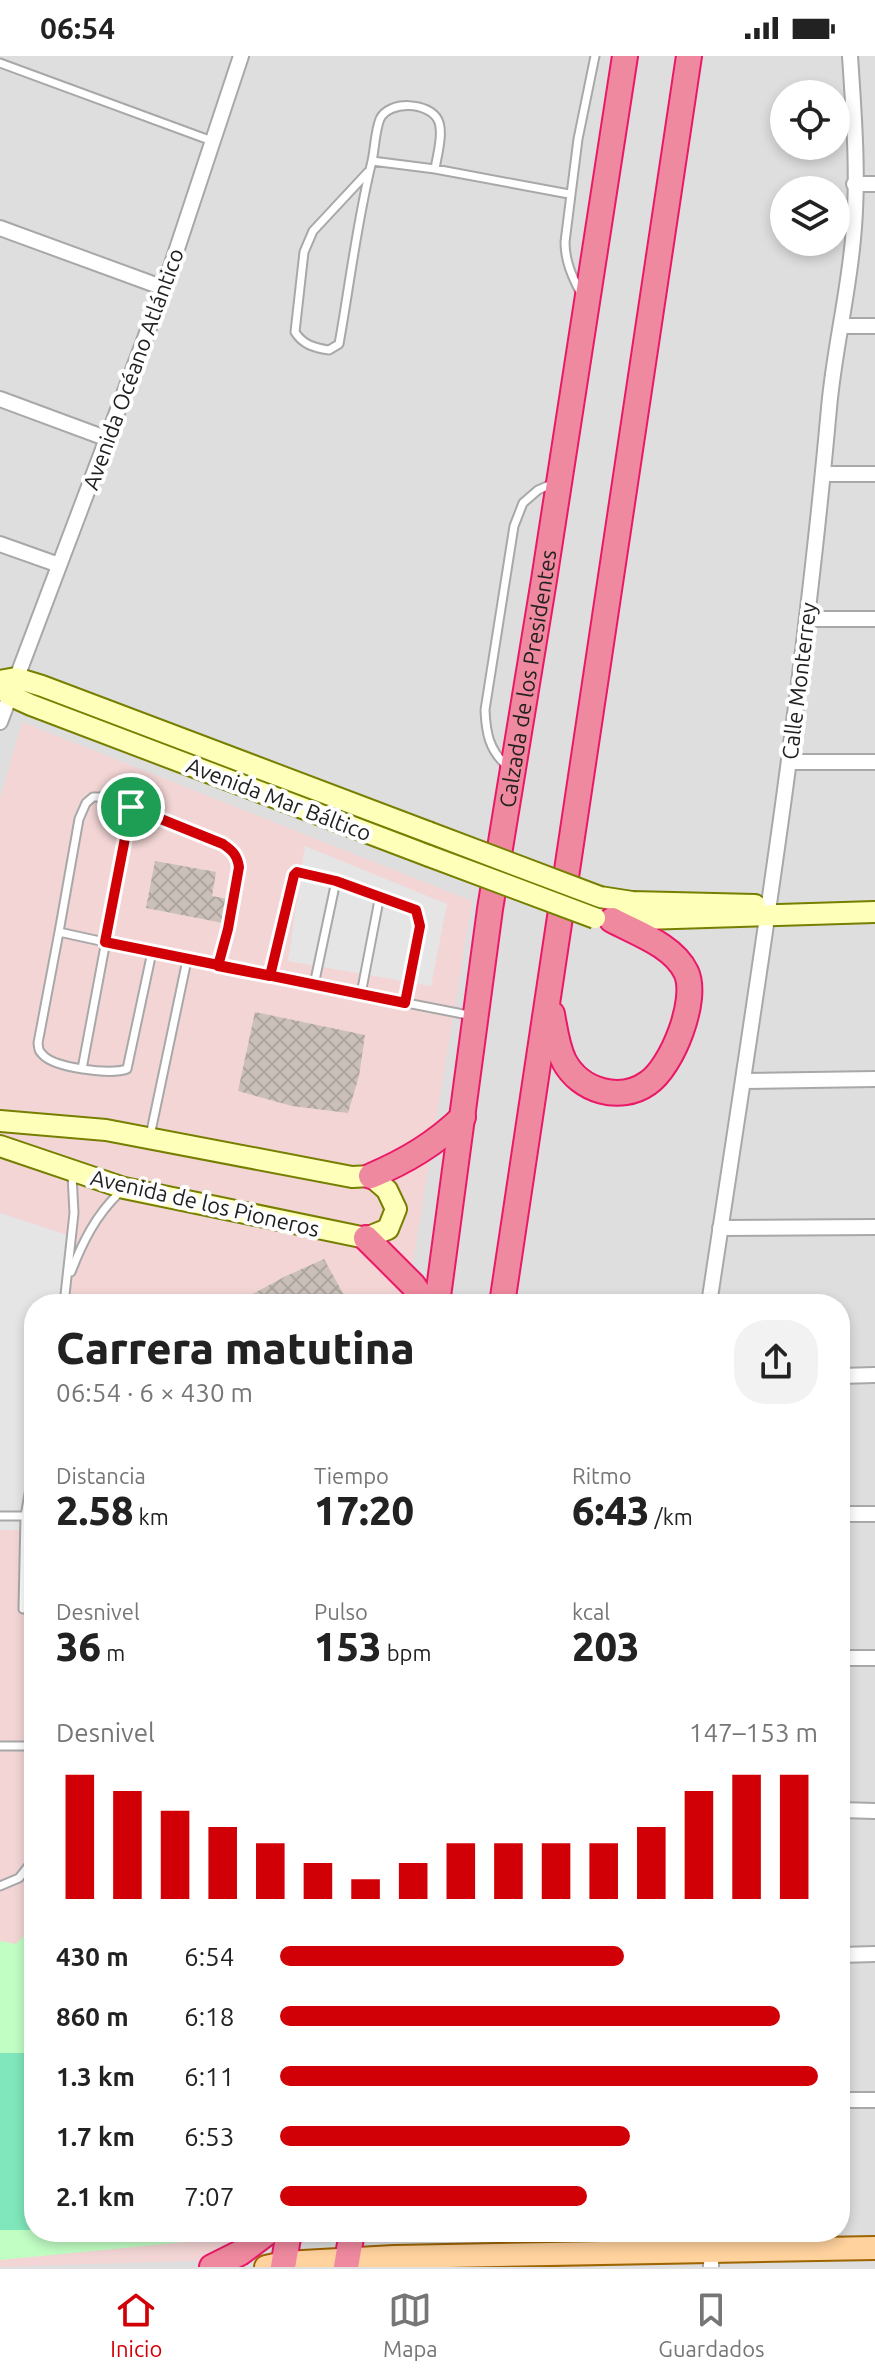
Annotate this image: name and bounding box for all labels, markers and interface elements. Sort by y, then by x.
text: 06:54 [40,11,115,45]
map controls [770,80,850,256]
button: locate [770,80,850,160]
button: layers [770,176,850,256]
street label: Avenida Océano Atlántico [77,245,188,493]
street label: Calzada de los Presidentes [494,548,561,809]
street label: Calle Monterrey [776,601,821,761]
street label: Avenida Mar Báltico [183,752,375,845]
pin [97,773,165,841]
icon: arrive [109,785,153,829]
street label: Avenida de los Pioneros [88,1164,322,1241]
button: share [734,1320,818,1404]
text: Carrera matutina [56,1323,415,1372]
text: 06:54 · 6 × 430 m [56,1378,253,1407]
text: Distancia [56,1463,146,1488]
text: Tiempo [314,1463,389,1488]
text: Ritmo [572,1463,632,1488]
text: 2.58 [56,1488,134,1533]
text: 17:20 [314,1488,414,1533]
text: 6:43 [572,1488,650,1533]
text: km [134,1504,169,1529]
text: /km [650,1504,693,1529]
text: Desnivel [56,1599,140,1624]
text: Pulso [314,1599,368,1624]
text: kcal [572,1599,610,1624]
text: 36 [56,1624,101,1669]
text: 153 [314,1624,382,1669]
text: 203 [572,1624,640,1669]
text: m [101,1640,125,1665]
text: bpm [382,1640,431,1665]
text: Desnivel [56,1718,155,1747]
text: 147–153 m [689,1718,818,1747]
text: 430 m [56,1942,129,1971]
text: 6:54 [184,1942,234,1971]
text: 860 m [56,2002,129,2031]
text: 6:18 [184,2002,234,2031]
text: 1.3 km [56,2062,135,2091]
text: 6:11 [184,2062,234,2091]
text: 1.7 km [56,2122,135,2151]
text: 6:53 [184,2122,234,2151]
text: 2.1 km [56,2182,135,2211]
text: 7:07 [184,2182,234,2211]
tab: Inicio [110,2288,162,2361]
tab: Mapa [383,2288,438,2361]
tab: Guardados [658,2288,765,2361]

